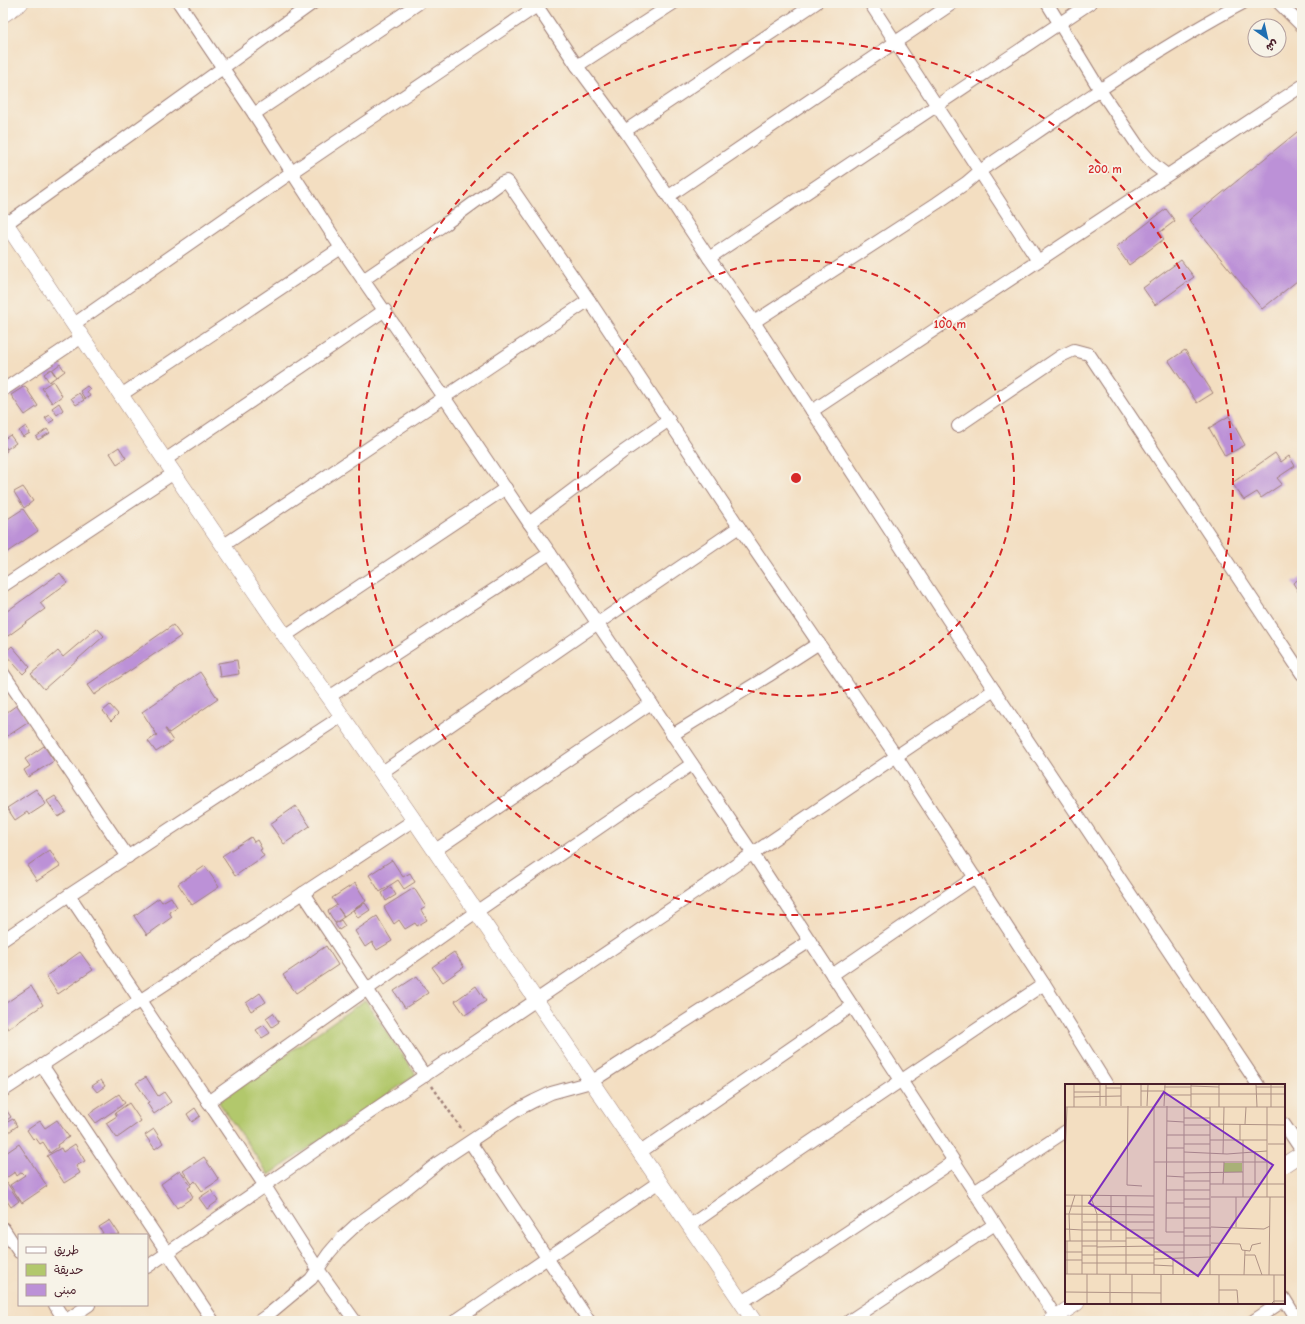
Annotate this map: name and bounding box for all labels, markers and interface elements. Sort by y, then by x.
north arrow [1247,18,1287,58]
text: ش [1264,37,1281,55]
text: 200 m [1088,162,1122,176]
text: 100 m [934,317,966,331]
centre of rings [789,471,803,485]
inset map [1065,1084,1285,1304]
legend [18,1234,148,1306]
text: طريق [54,1243,79,1257]
text: حديقة [54,1263,83,1277]
text: مبنى [54,1283,77,1298]

